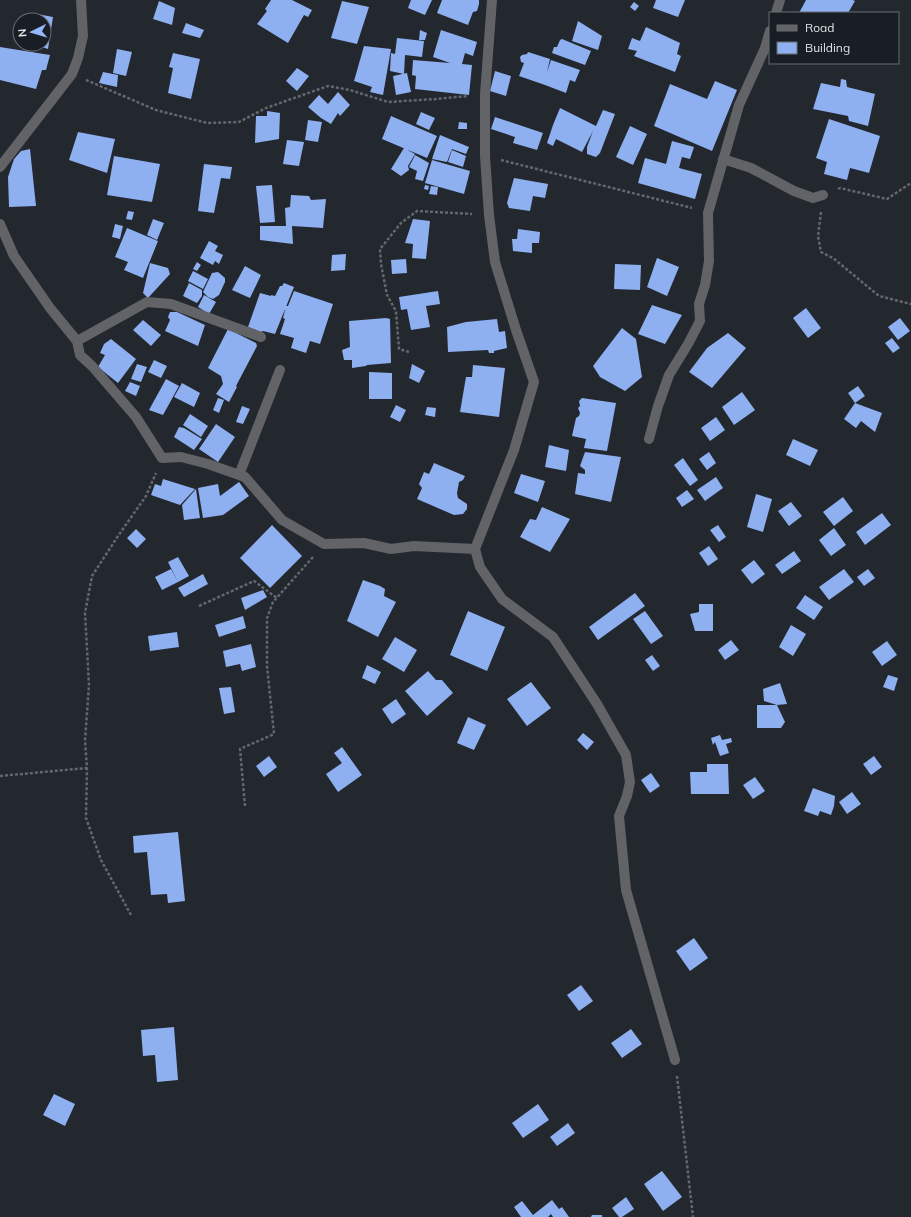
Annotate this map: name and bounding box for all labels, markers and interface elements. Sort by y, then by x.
north arrow [12,12,52,52]
legend [769,12,899,64]
text: Road [805,20,834,35]
text: N [15,28,29,38]
text: Building [805,40,850,55]

